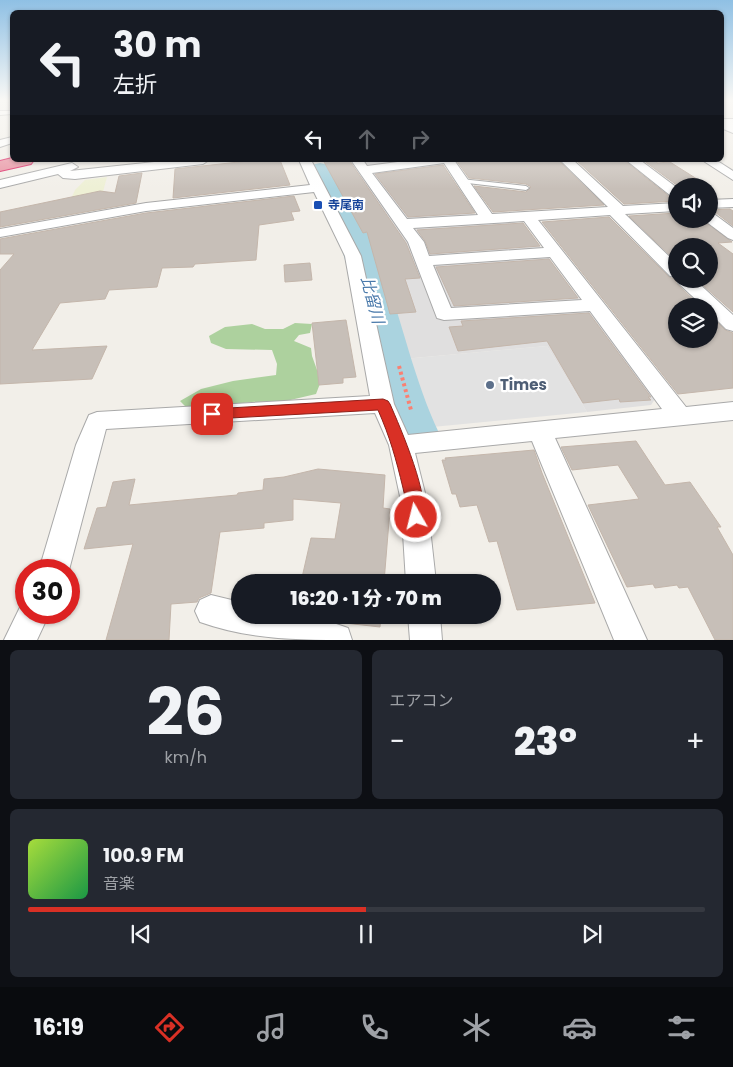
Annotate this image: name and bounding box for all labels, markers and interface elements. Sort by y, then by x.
text: 30 m [113,20,201,69]
icon: left [30,30,95,95]
text: 左折 [113,69,157,100]
icon: left [300,125,328,153]
icon: ahead [353,125,381,153]
icon: right [406,125,434,153]
map controls [668,178,718,348]
button: sound [668,178,718,228]
place label: 寺尾南 [328,196,364,213]
marker: 寺尾南 [312,199,324,211]
button: search [668,238,718,288]
water label: 比留川 [355,274,390,328]
button: layers [668,298,718,348]
place label: Times [500,374,547,395]
marker: Times [484,379,496,391]
pin [191,393,233,435]
icon: arrive [198,400,226,428]
position arrow [389,490,441,542]
speed limit sign: 30 [15,559,80,624]
text: 16:20 · 1 分 · 70 m [290,585,442,612]
text: 26 [146,667,225,758]
text: エアコン [390,689,454,712]
text: 23° [514,715,577,768]
text: − [390,722,405,761]
text: + [686,722,705,761]
text: km/h [164,746,207,769]
text: 100.9 FM [103,842,184,869]
text: 音楽 [103,872,135,895]
icon: previous [127,920,155,948]
icon: pause [352,920,380,948]
icon: next [578,920,606,948]
icon: directions [152,1010,187,1045]
icon: music [254,1010,289,1045]
icon: phone [357,1010,392,1045]
icon: climate [459,1010,494,1045]
icon: car [562,1010,597,1045]
icon: filters [664,1010,699,1045]
text: 16:19 [34,1012,84,1043]

